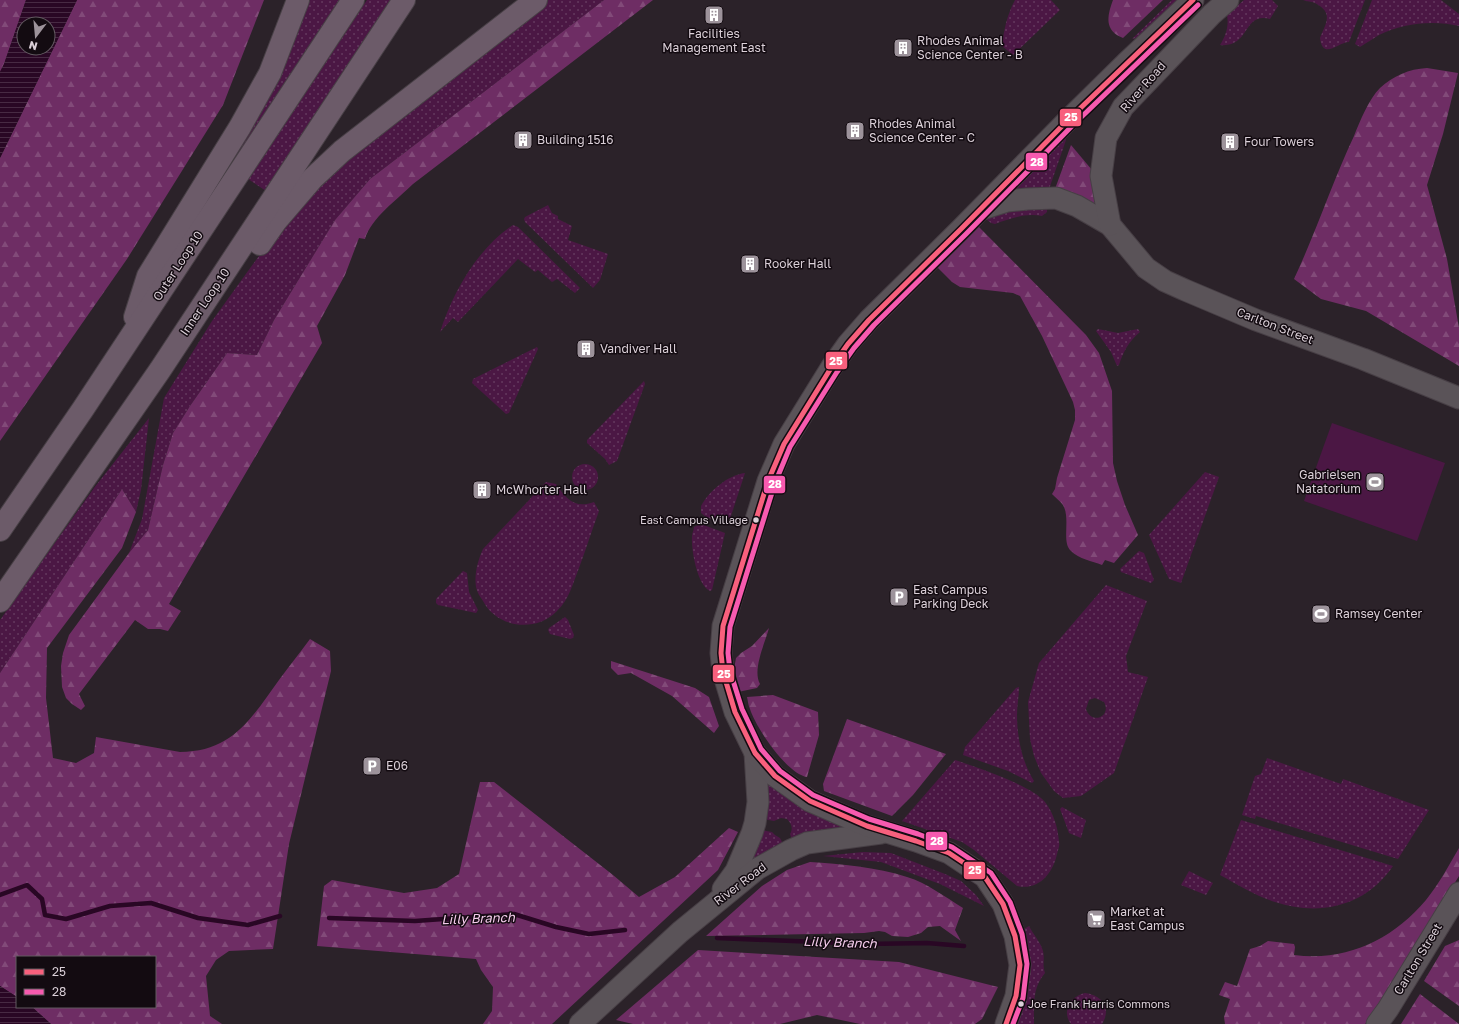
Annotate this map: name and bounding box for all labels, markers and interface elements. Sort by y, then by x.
building icon: Facilities Management East [703,4,725,26]
north arrow [16,16,56,56]
place label: Facilities Management East [662,26,766,55]
place label: Rhodes Animal Science Center - B [917,33,1023,62]
building icon: Rhodes Animal Science Center - B [892,37,914,59]
text: N [27,39,39,53]
street label: River Road [1117,58,1169,115]
line badge: 25 [1059,108,1082,127]
text: 25 [1064,110,1078,123]
place label: Rhodes Animal Science Center - C [869,116,975,145]
building icon: Rhodes Animal Science Center - C [844,120,866,142]
building icon: Building 1516 [512,129,534,151]
building icon: Four Towers [1219,131,1241,153]
place label: Building 1516 [537,132,613,147]
place label: Four Towers [1244,134,1314,149]
line badge: 28 [1025,152,1048,171]
text: 28 [1030,155,1044,168]
street label: Outer Loop 10 [149,228,206,304]
building icon: Rooker Hall [739,253,761,275]
place label: Rooker Hall [764,256,831,271]
street label: Inner Loop 10 [177,265,233,338]
street label: Carlton Street [1235,304,1316,347]
building icon: Vandiver Hall [575,338,597,360]
place label: Vandiver Hall [600,341,677,356]
line badge: 25 [825,351,848,370]
text: 25 [829,354,843,367]
place label: Gabrielsen Natatorium [1296,467,1361,496]
sports icon: Gabrielsen Natatorium [1364,471,1386,493]
line badge: 28 [763,475,786,494]
text: 28 [768,477,782,490]
building icon: McWhorter Hall [471,479,493,501]
place label: McWhorter Hall [496,482,587,497]
place label: East Campus Village [640,513,748,526]
marker: East Campus Village [751,515,761,525]
place label: East Campus Parking Deck [913,582,989,611]
parking icon: East Campus Parking Deck [888,586,910,608]
sports icon: Ramsey Center [1310,603,1332,625]
place label: Ramsey Center [1335,606,1422,621]
line badge: 25 [712,664,735,683]
text: 25 [717,667,731,680]
parking icon: E06 [361,755,383,777]
place label: E06 [386,758,408,773]
line badge: 28 [925,831,948,851]
text: 28 [930,834,944,847]
street label: River Road [710,859,769,908]
line badge: 25 [963,861,986,880]
text: 25 [968,863,982,876]
place label: Market at East Campus [1110,904,1185,933]
supermarket icon: Market at East Campus [1085,908,1107,930]
water label: Lilly Branch [441,909,516,927]
street label: Carlton Street [1390,920,1445,997]
water label: Lilly Branch [803,933,878,951]
legend [16,956,156,1008]
text: 25 [52,964,66,979]
text: 28 [52,984,66,999]
place label: Joe Frank Harris Commons [1028,997,1170,1010]
marker: Joe Frank Harris Commons [1016,999,1026,1009]

